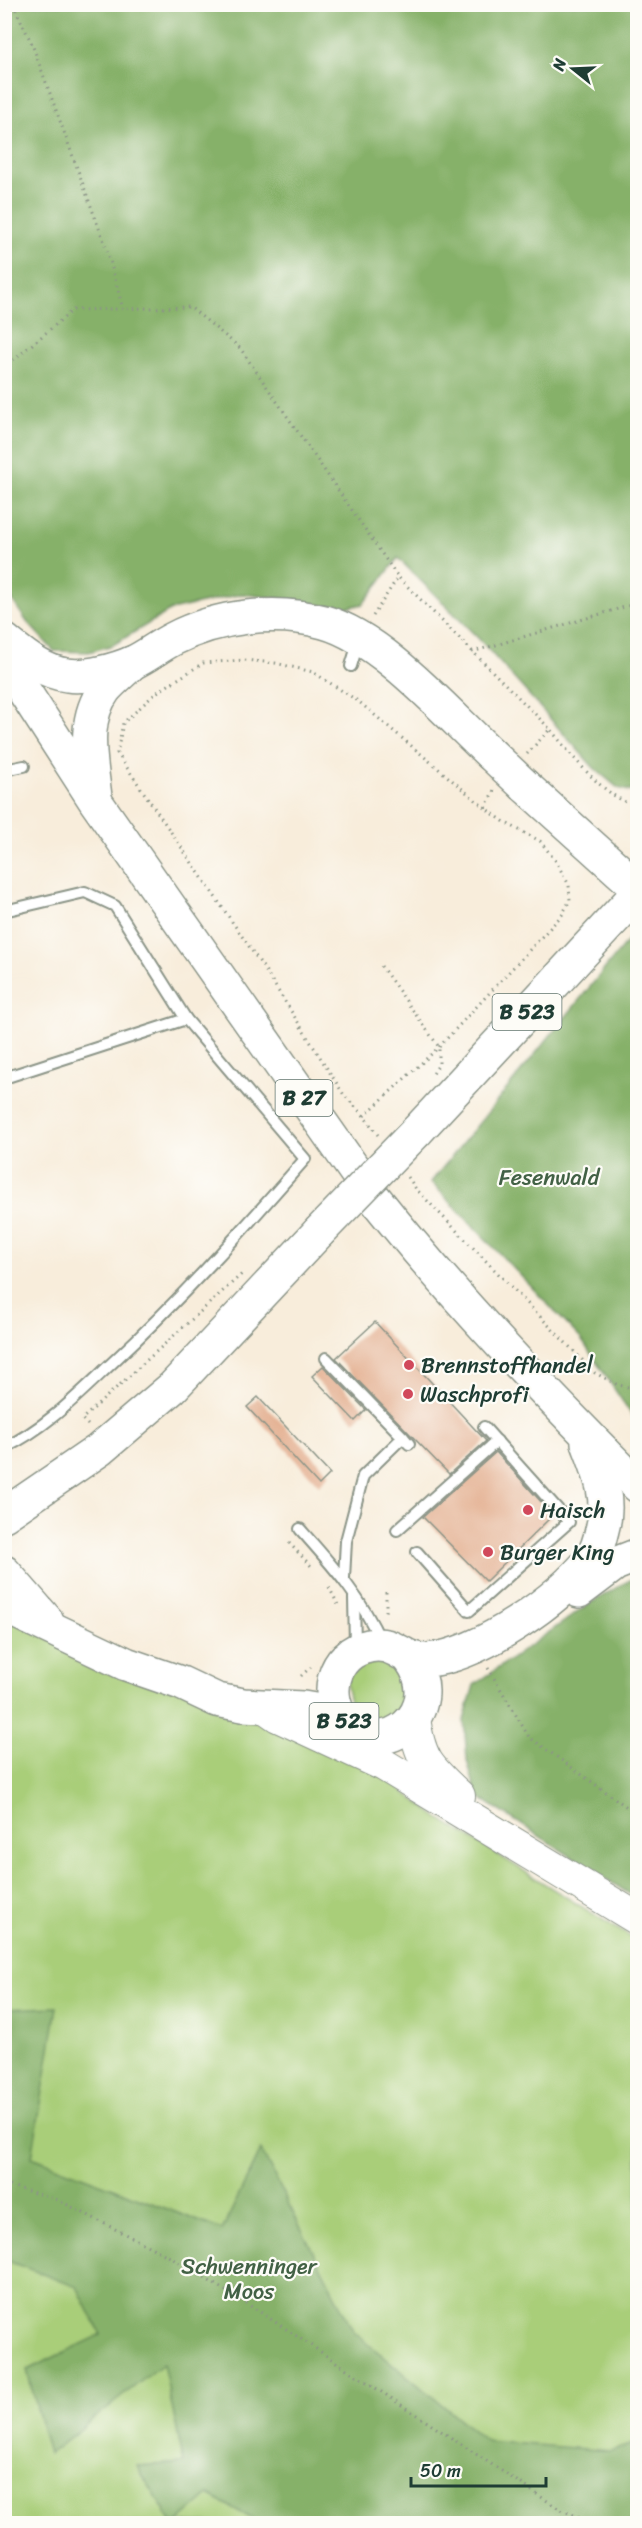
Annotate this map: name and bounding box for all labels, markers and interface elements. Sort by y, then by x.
north arrow [543,39,603,99]
text: N [543,54,575,75]
road number: B 523 [492,994,562,1030]
road number: B 27 [276,1080,332,1116]
park label: Fesenwald [499,1158,601,1197]
place label: Brennstoffhandel [421,1346,594,1385]
marker: Brennstoffhandel [402,1358,416,1372]
place label: Waschprofi [420,1375,529,1414]
marker: Waschprofi [401,1387,415,1401]
place label: Haisch [540,1491,605,1530]
marker: Haisch [521,1503,535,1517]
place label: Burger King [500,1533,614,1572]
marker: Burger King [481,1545,495,1559]
road number: B 523 [310,1703,378,1739]
park label: Schwenninger Moos [181,2247,319,2311]
scale bar [411,2450,546,2488]
text: 50 m [420,2455,461,2487]

